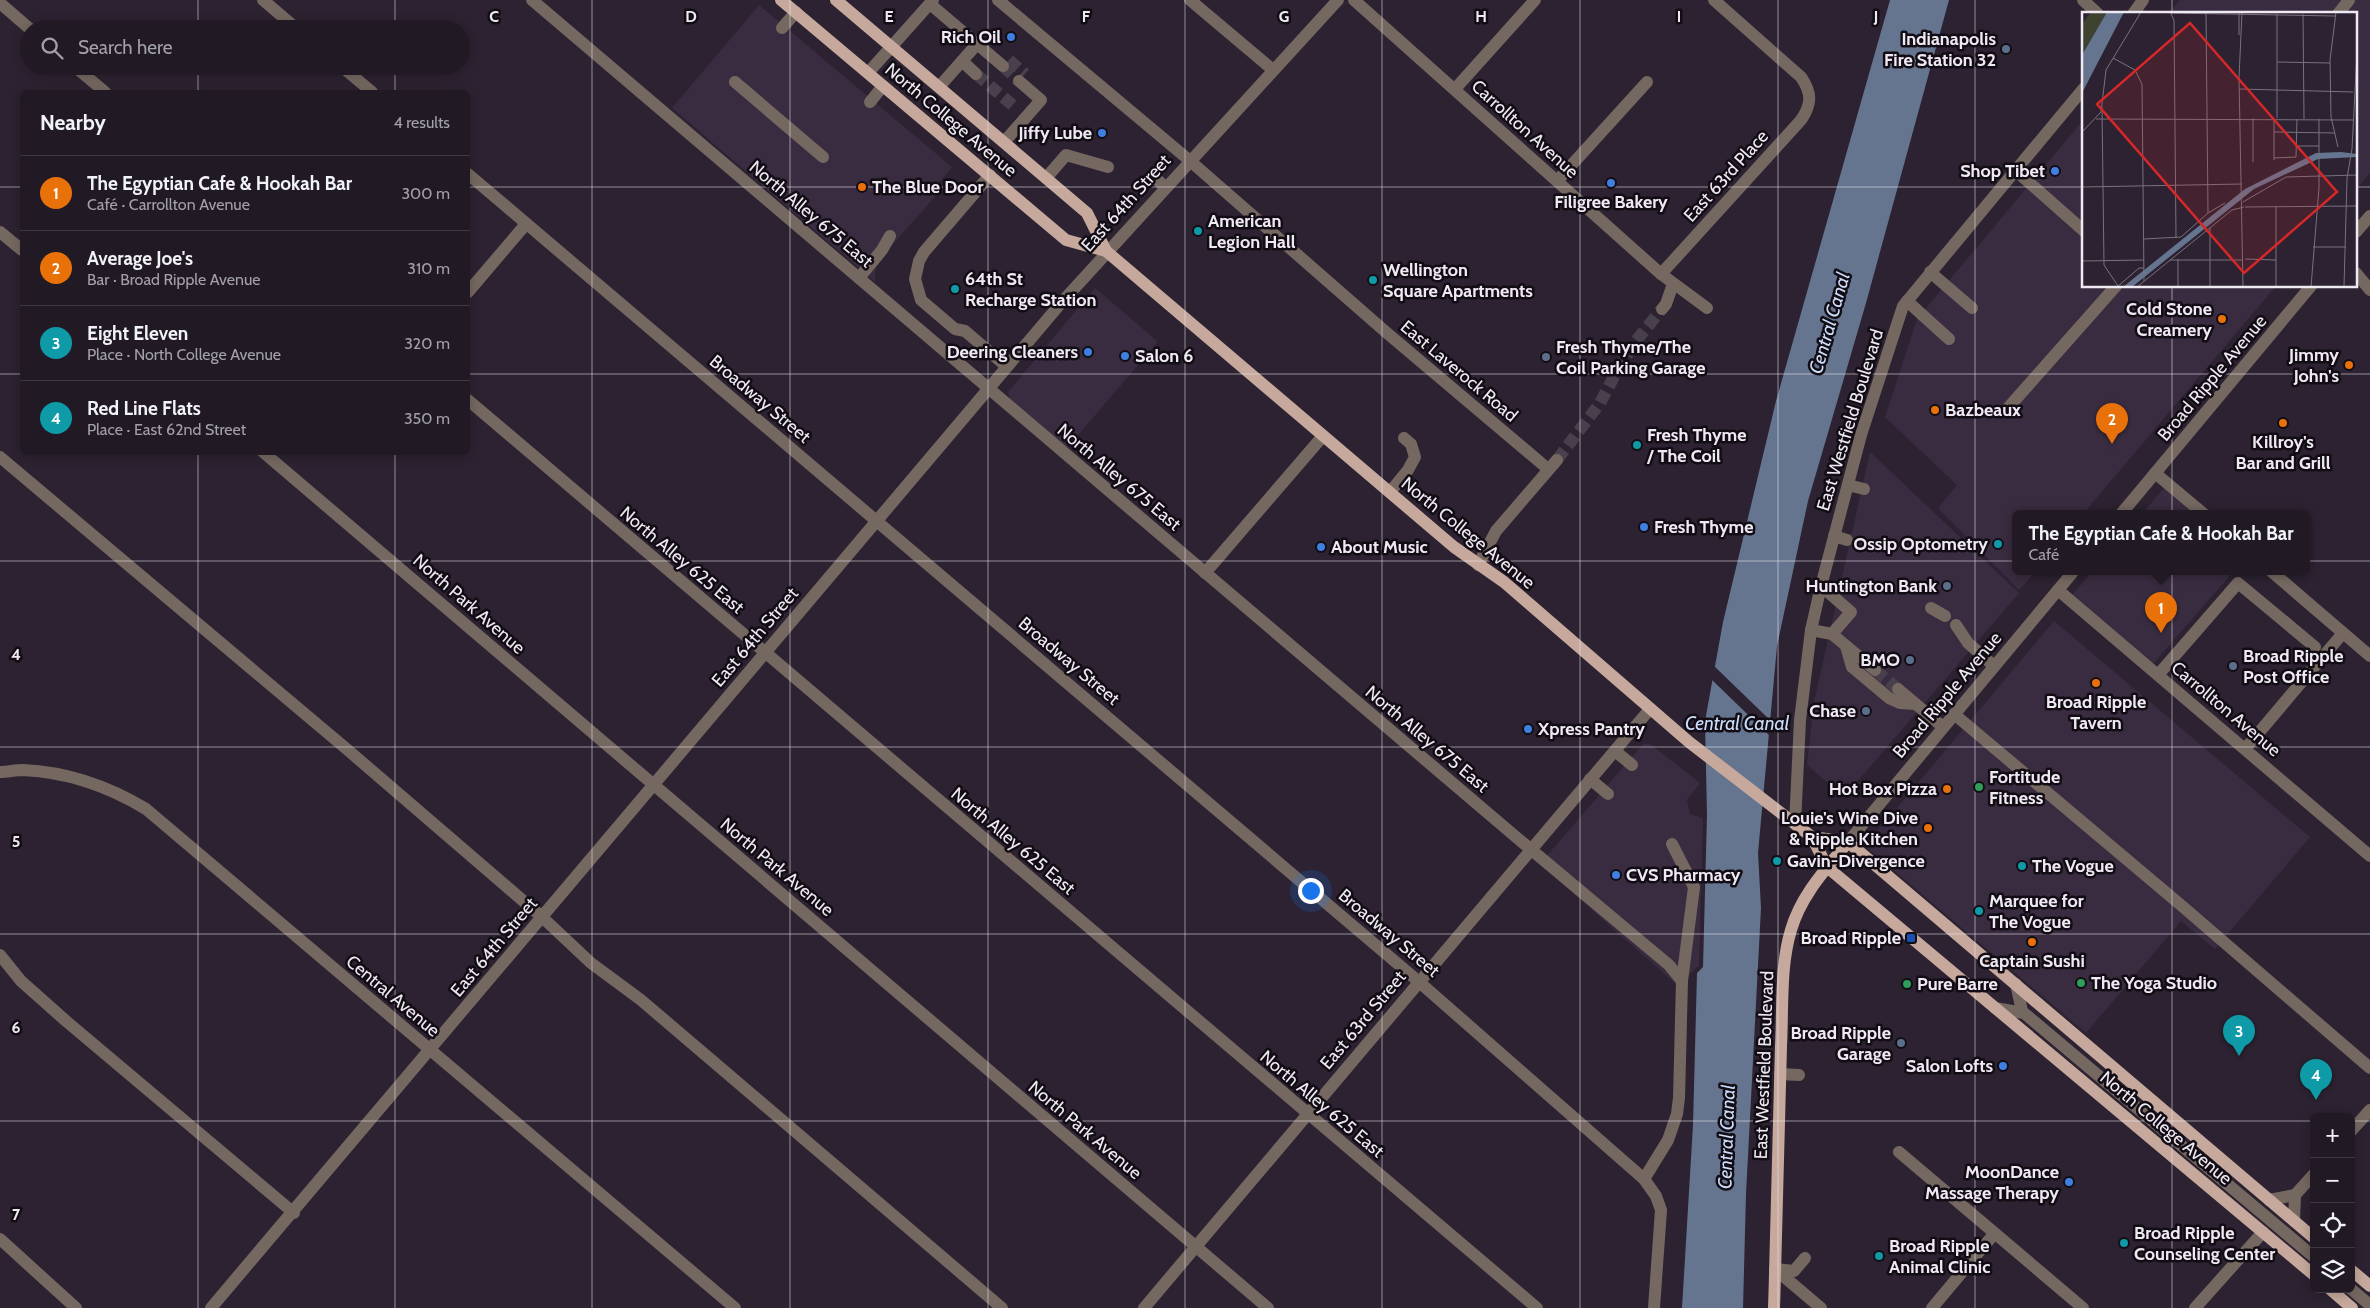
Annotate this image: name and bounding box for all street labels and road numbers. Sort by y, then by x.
street label: North College Avenue [881,58,1021,182]
street label: Carrollton Avenue [1467,75,1583,183]
street label: East 63rd Place [1679,126,1773,226]
street label: East 64th Street [1077,150,1175,256]
street label: North Alley 675 East [745,156,877,272]
street label: Broad Ripple Avenue [2153,310,2271,446]
street label: East Laverock Road [1396,316,1522,426]
street label: East Westfield Boulevard [1812,327,1888,513]
street label: Broadway Street [705,350,815,448]
street label: North Alley 675 East [1053,419,1185,535]
street label: North College Avenue [1397,472,1539,594]
street label: North Alley 625 East [616,502,748,618]
street label: North Park Avenue [408,549,530,659]
street label: East 64th Street [707,583,803,691]
street label: Broadway Street [1014,612,1124,710]
street label: Broad Ripple Avenue [1888,627,2006,763]
street label: Carrollton Avenue [2167,657,2285,761]
street label: North Alley 675 East [1361,681,1493,797]
street label: North Alley 625 East [947,783,1079,899]
street label: North Park Avenue [716,813,838,921]
street label: Broadway Street [1334,884,1444,982]
street label: East 64th Street [446,893,542,1001]
street label: Central Avenue [342,950,444,1042]
street label: East 63rd Street [1315,966,1411,1074]
street label: East Westfield Boulevard [1750,970,1778,1160]
street label: North Alley 625 East [1256,1046,1388,1162]
street label: North College Avenue [2096,1066,2236,1190]
street label: North Park Avenue [1024,1076,1146,1184]

